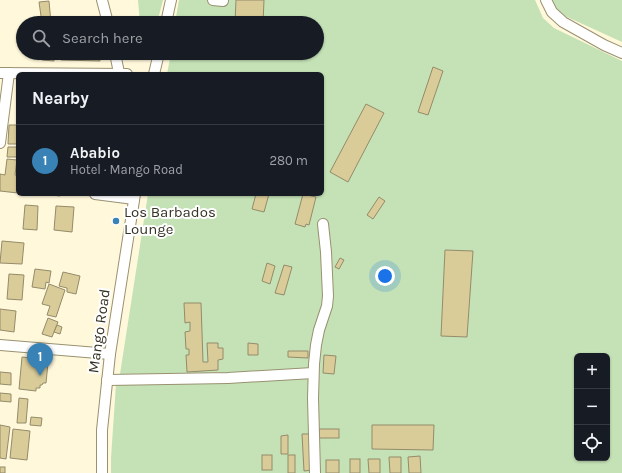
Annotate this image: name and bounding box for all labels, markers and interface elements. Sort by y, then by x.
search box [16,16,324,60]
icon: search [30,27,52,49]
text: Search here [62,29,143,47]
text: Nearby [32,88,89,108]
text: Ababio [70,144,120,162]
text: 1 [43,153,47,168]
text: 280 m [270,153,308,168]
text: Hotel · Mango Road [70,162,183,177]
place label: Los Barbados Lounge [124,203,216,238]
marker: Los Barbados Lounge [111,216,121,226]
your location [375,266,395,286]
street label: Mango Road [84,288,114,374]
pin: 1 [27,343,53,376]
map controls [574,353,610,461]
button: + [574,353,610,389]
button: − [574,389,610,425]
button: locate [574,425,610,461]

